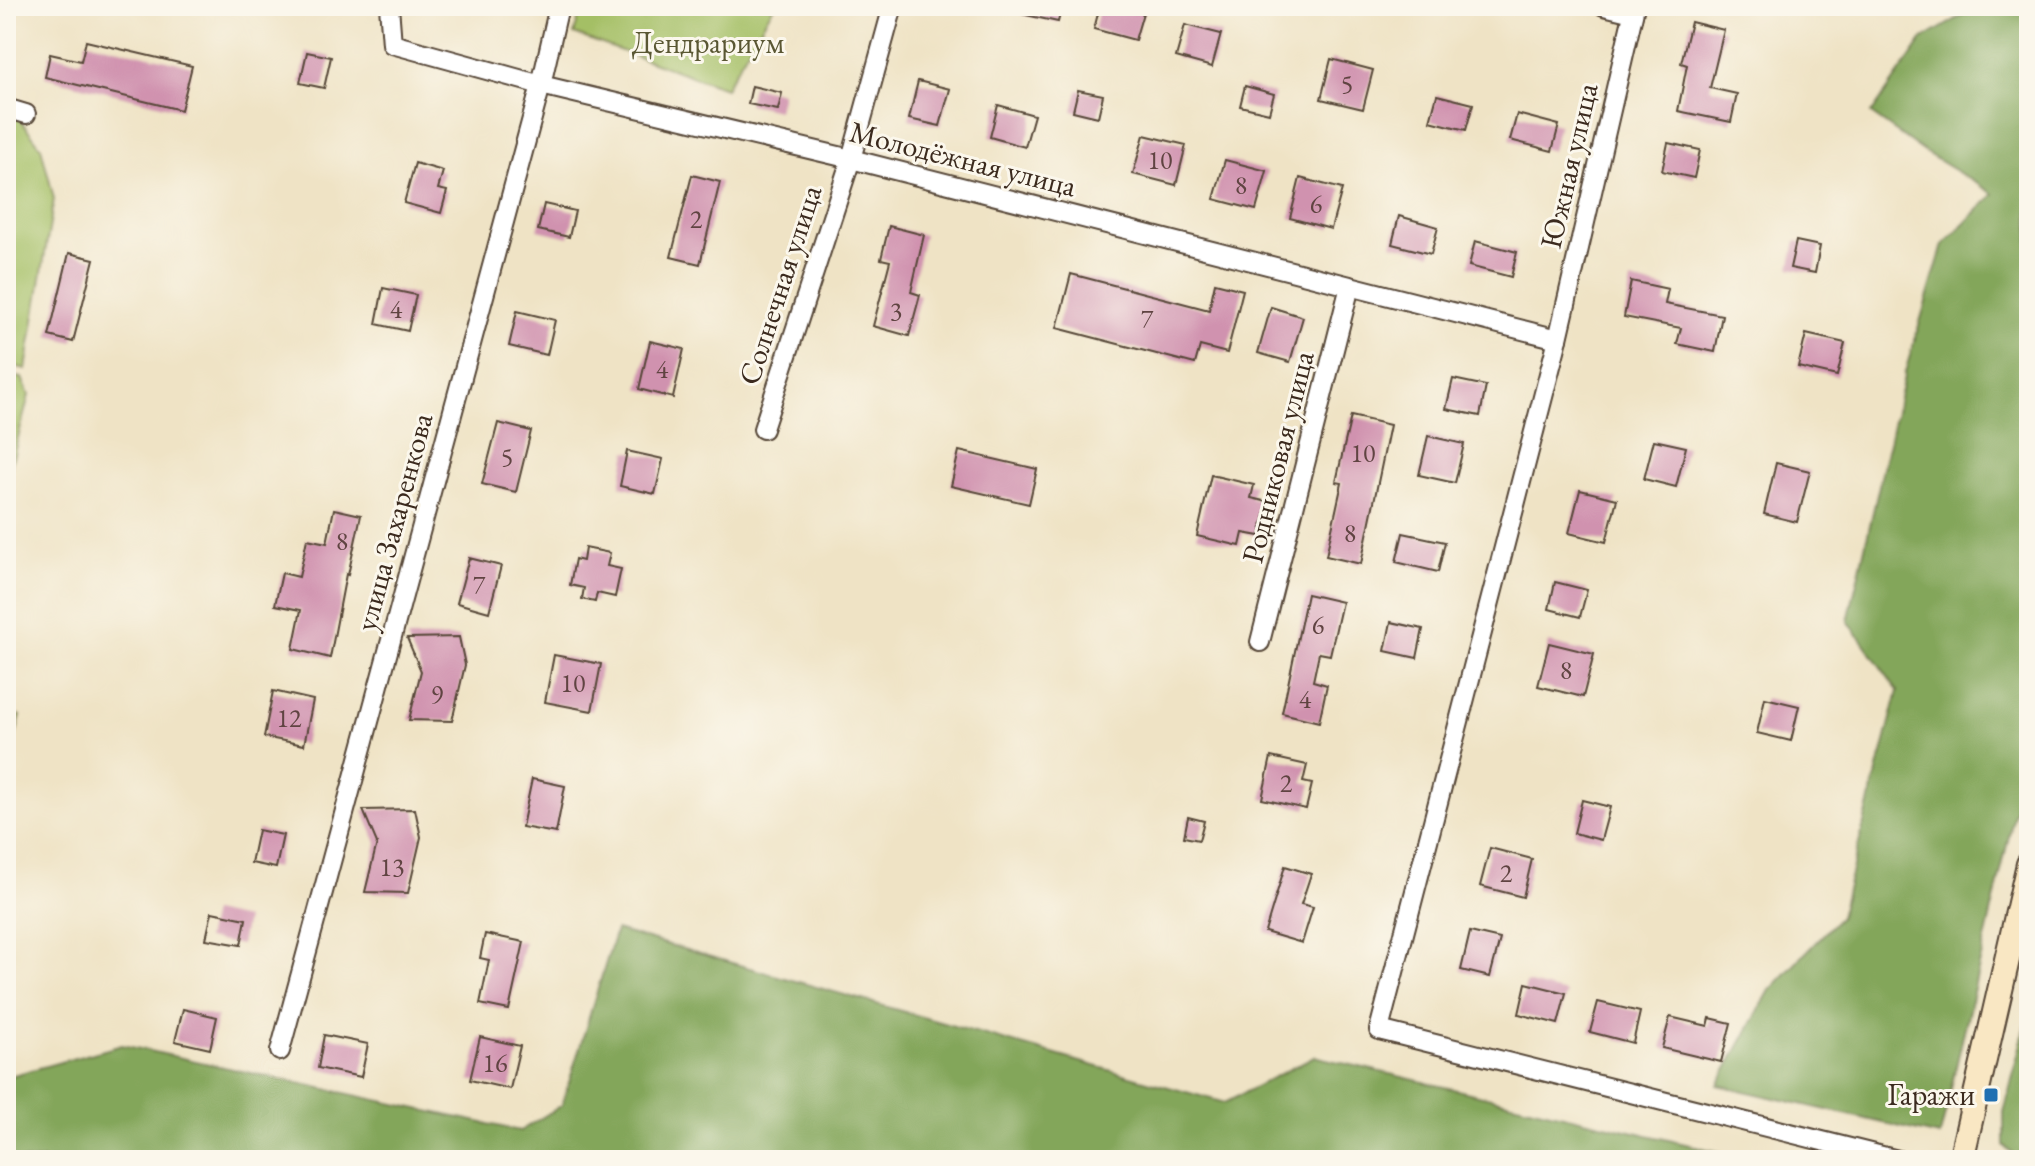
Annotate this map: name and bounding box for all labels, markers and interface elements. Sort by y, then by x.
park label: Дендрариум [632,23,784,62]
house number: 5 [1341,67,1353,101]
street label: Южная улица [1531,79,1607,253]
street label: Молодёжная улица [846,112,1080,206]
house number: 10 [1148,143,1172,177]
house number: 8 [1235,168,1247,202]
street label: Солнечная улица [729,180,830,390]
house number: 6 [1310,187,1322,221]
house number: 2 [690,202,703,236]
house number: 4 [390,292,403,326]
house number: 3 [890,294,902,328]
house number: 7 [1141,302,1154,336]
street label: Родниковая улица [1232,347,1323,567]
house number: 4 [656,352,669,386]
street label: улица Захаренкова [346,409,441,635]
house number: 10 [1351,436,1375,470]
house number: 5 [501,440,513,474]
house number: 8 [1344,516,1356,550]
house number: 8 [336,524,348,558]
house number: 7 [473,568,486,602]
house number: 6 [1312,608,1324,642]
house number: 8 [1560,653,1572,687]
house number: 10 [561,666,585,700]
house number: 9 [431,678,444,712]
house number: 4 [1299,682,1312,716]
house number: 12 [277,701,302,735]
house number: 2 [1280,766,1293,800]
house number: 13 [380,850,404,884]
house number: 2 [1500,856,1513,890]
house number: 16 [483,1046,507,1080]
place label: Гаражи [1887,1075,1975,1114]
marker: Гаражи [1982,1086,2000,1104]

